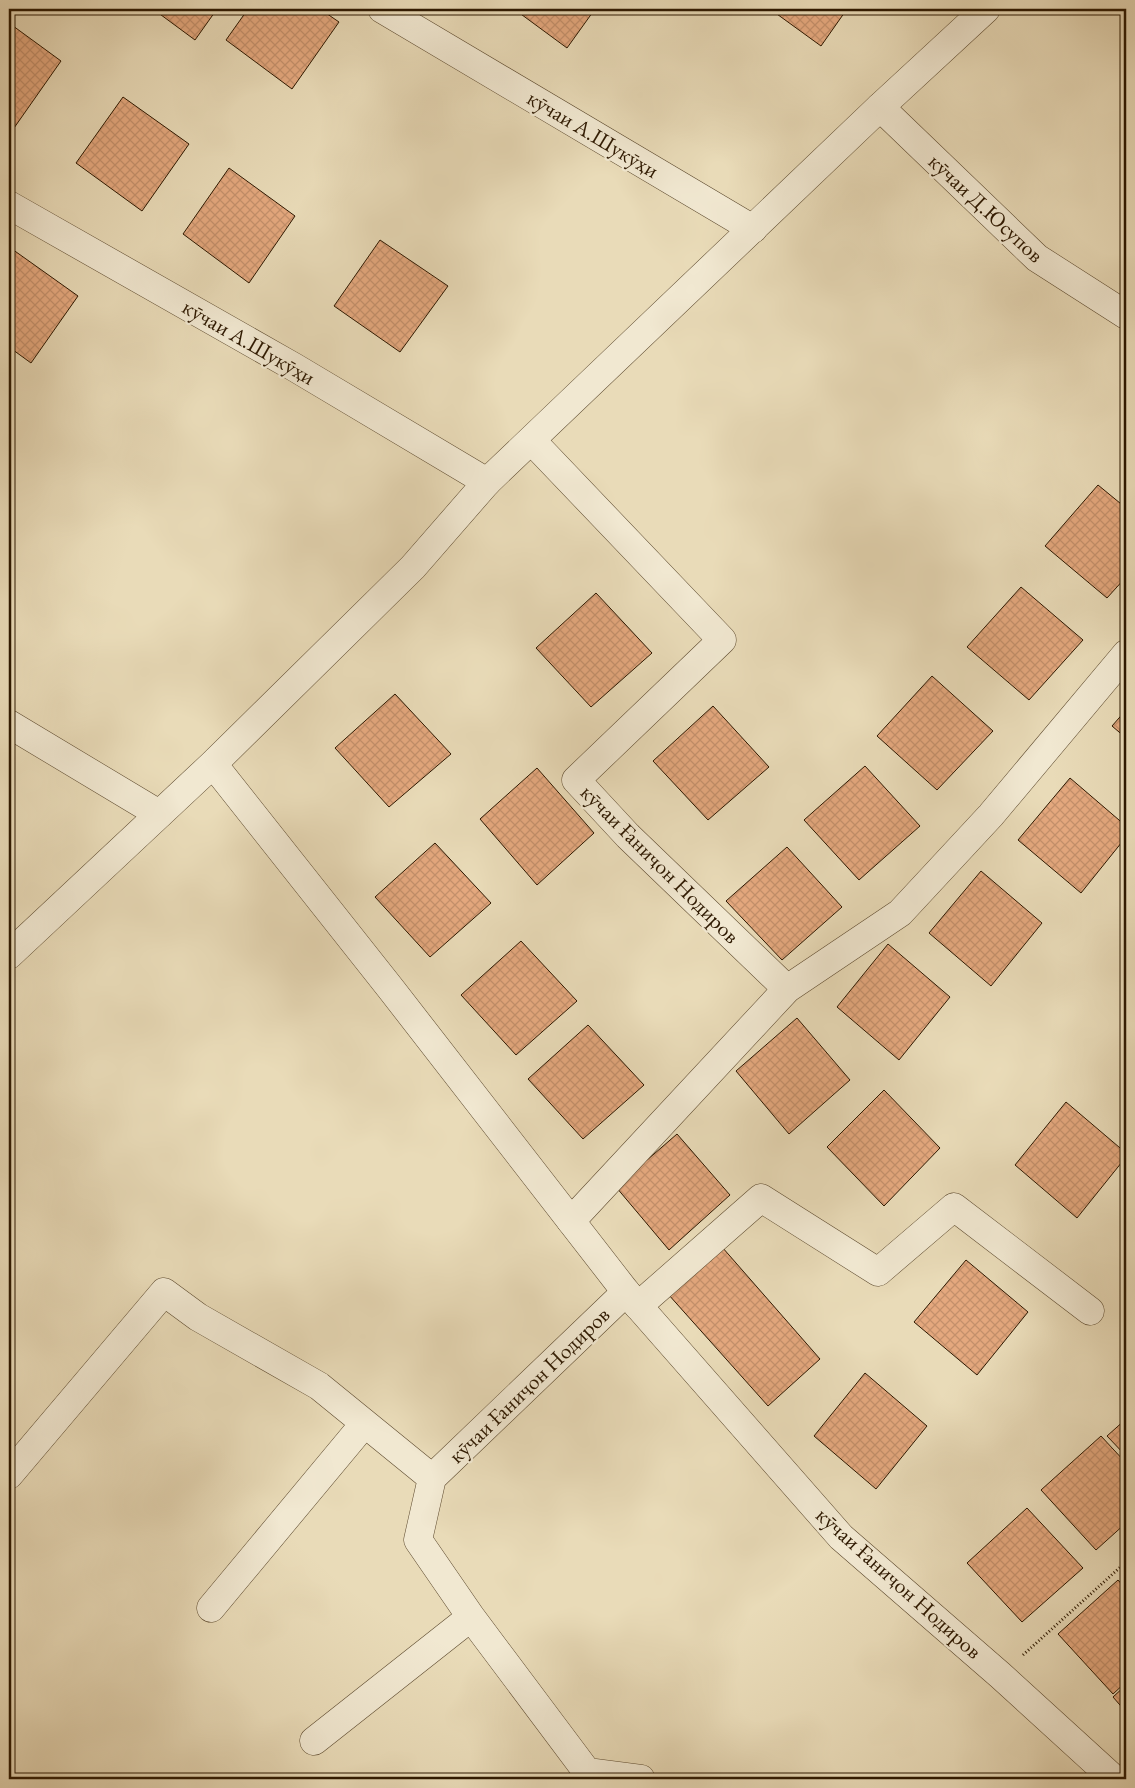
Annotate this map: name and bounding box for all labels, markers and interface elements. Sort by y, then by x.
street label: кӯчаи А.Шукӯҳи [522,83,665,185]
street label: кӯчаи Д.Юсупов [922,147,1050,269]
street label: кӯчаи А.Шукӯҳи [177,292,321,392]
street label: кӯчаи Ғаниҷон Нодиров [574,778,746,950]
street label: кӯчаи Ғаниҷон Нодиров [442,1300,616,1470]
street label: кӯчаи Ғаниҷон Нодиров [810,1501,988,1665]

